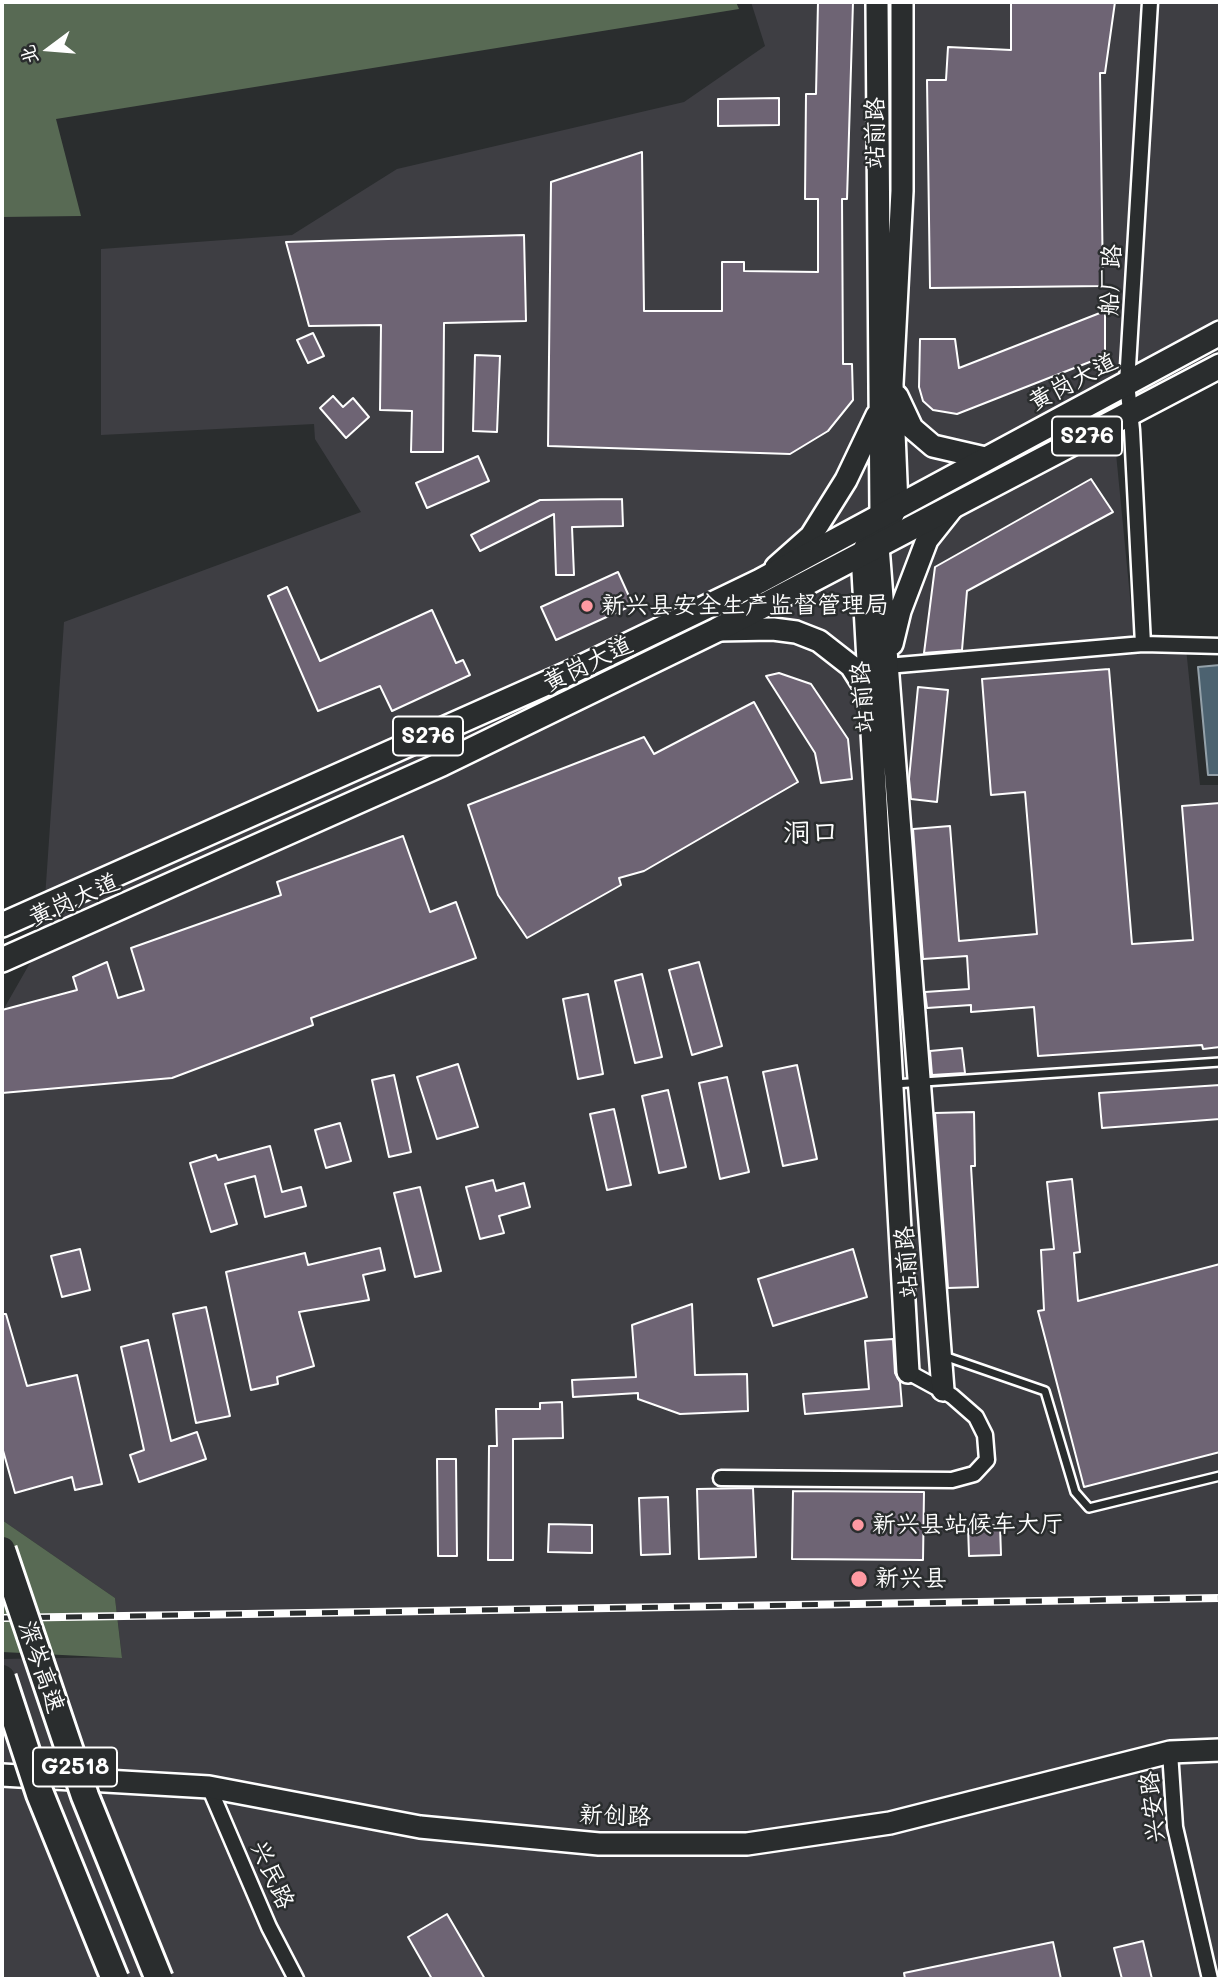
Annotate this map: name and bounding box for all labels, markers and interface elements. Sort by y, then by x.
north arrow [14,14,84,84]
text: 北 [14,42,43,68]
street label: 站前路 [862,97,890,169]
street label: 船厂路 [1095,243,1127,317]
street label: 黄岗大道 [1024,347,1122,417]
road number: S276 [1052,416,1122,456]
place label: 新兴县安全生产监督管理局 [601,592,889,620]
marker: 新兴县安全生产监督管理局 [579,598,595,614]
street label: 黄岗大道 [539,630,637,698]
street label: 站前路 [846,660,880,734]
road number: S276 [393,716,463,756]
district label: 洞口 [783,816,839,850]
street label: 黄岗大道 [24,867,124,933]
street label: 站前路 [890,1225,924,1299]
place label: 新兴县站候车大厅 [872,1511,1064,1539]
marker: 新兴县站候车大厅 [850,1517,866,1533]
place label: 新兴县 [875,1565,947,1593]
marker: 新兴县 [849,1569,869,1589]
street label: 深岑高速 [12,1617,70,1717]
road number: G2518 [33,1748,117,1786]
street label: 兴安路 [1135,1770,1171,1844]
street label: 新创路 [579,1800,651,1832]
street label: 兴民路 [244,1836,300,1914]

